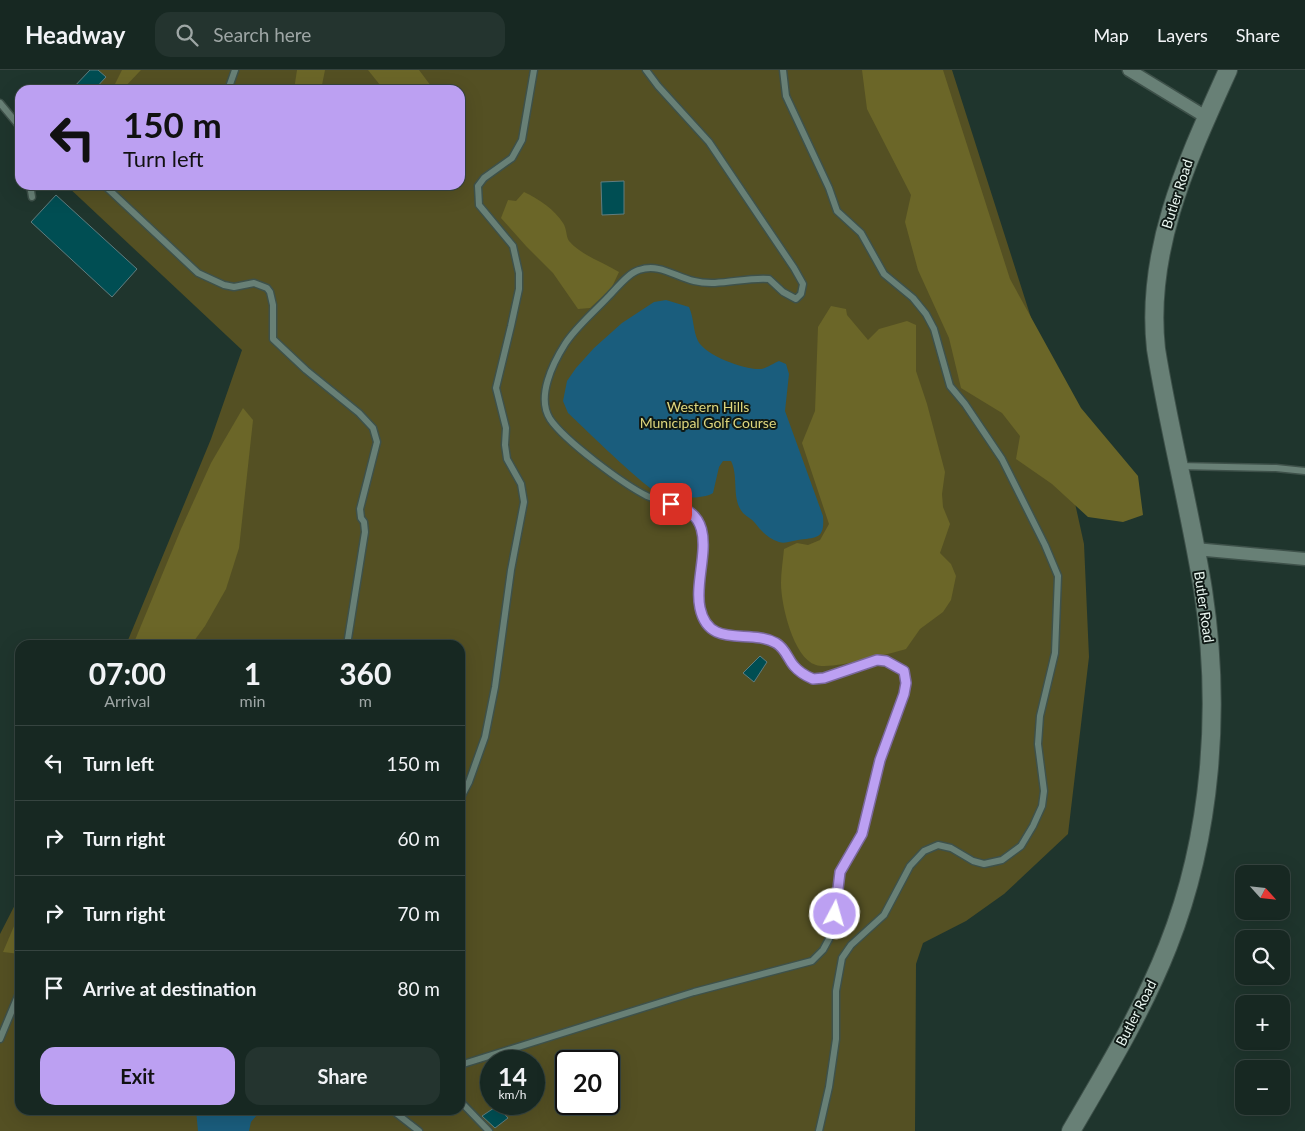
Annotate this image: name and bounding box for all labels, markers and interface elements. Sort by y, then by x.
search box [155,12,505,57]
text: Headway [25,20,125,49]
icon: search [173,21,201,49]
text: Search here [213,23,311,46]
text: Map [1093,24,1129,46]
text: Layers [1157,24,1208,46]
text: Share [1236,24,1280,46]
text: 150 m [123,103,222,145]
icon: left [40,105,105,170]
text: Turn left [123,145,204,172]
street label: Butler Road [1157,157,1196,231]
park label: Western Hills Municipal Golf Course [640,398,776,431]
pin [650,483,692,525]
icon: arrive [657,490,685,518]
street label: Butler Road [1191,570,1218,644]
text: 07:00 [89,655,166,691]
text: 1 [244,655,261,691]
text: 360 [339,655,391,691]
text: Arrival [104,691,150,710]
text: min [240,691,266,710]
text: m [359,691,372,710]
icon: left [40,749,68,777]
text: Turn left [83,752,154,775]
text: 150 m [386,752,440,775]
icon: right [40,824,68,852]
text: Turn right [83,827,165,850]
text: 60 m [397,827,440,850]
north arrow [1235,865,1290,920]
map controls [1235,865,1290,1115]
position arrow [808,887,860,939]
icon: right [40,899,68,927]
text: Turn right [83,902,165,925]
text: 70 m [397,902,440,925]
button: search [1235,930,1290,985]
icon: arrive [40,974,68,1002]
text: Arrive at destination [83,977,256,1000]
text: 80 m [397,977,440,1000]
street label: Butler Road [1112,977,1159,1049]
button: + [1235,995,1290,1050]
button: Exit [40,1047,235,1105]
button: Share [245,1047,440,1105]
speed limit sign: 20 [555,1050,620,1115]
button: − [1235,1060,1290,1115]
text: 14 [498,1061,527,1091]
text: km/h [498,1087,527,1102]

